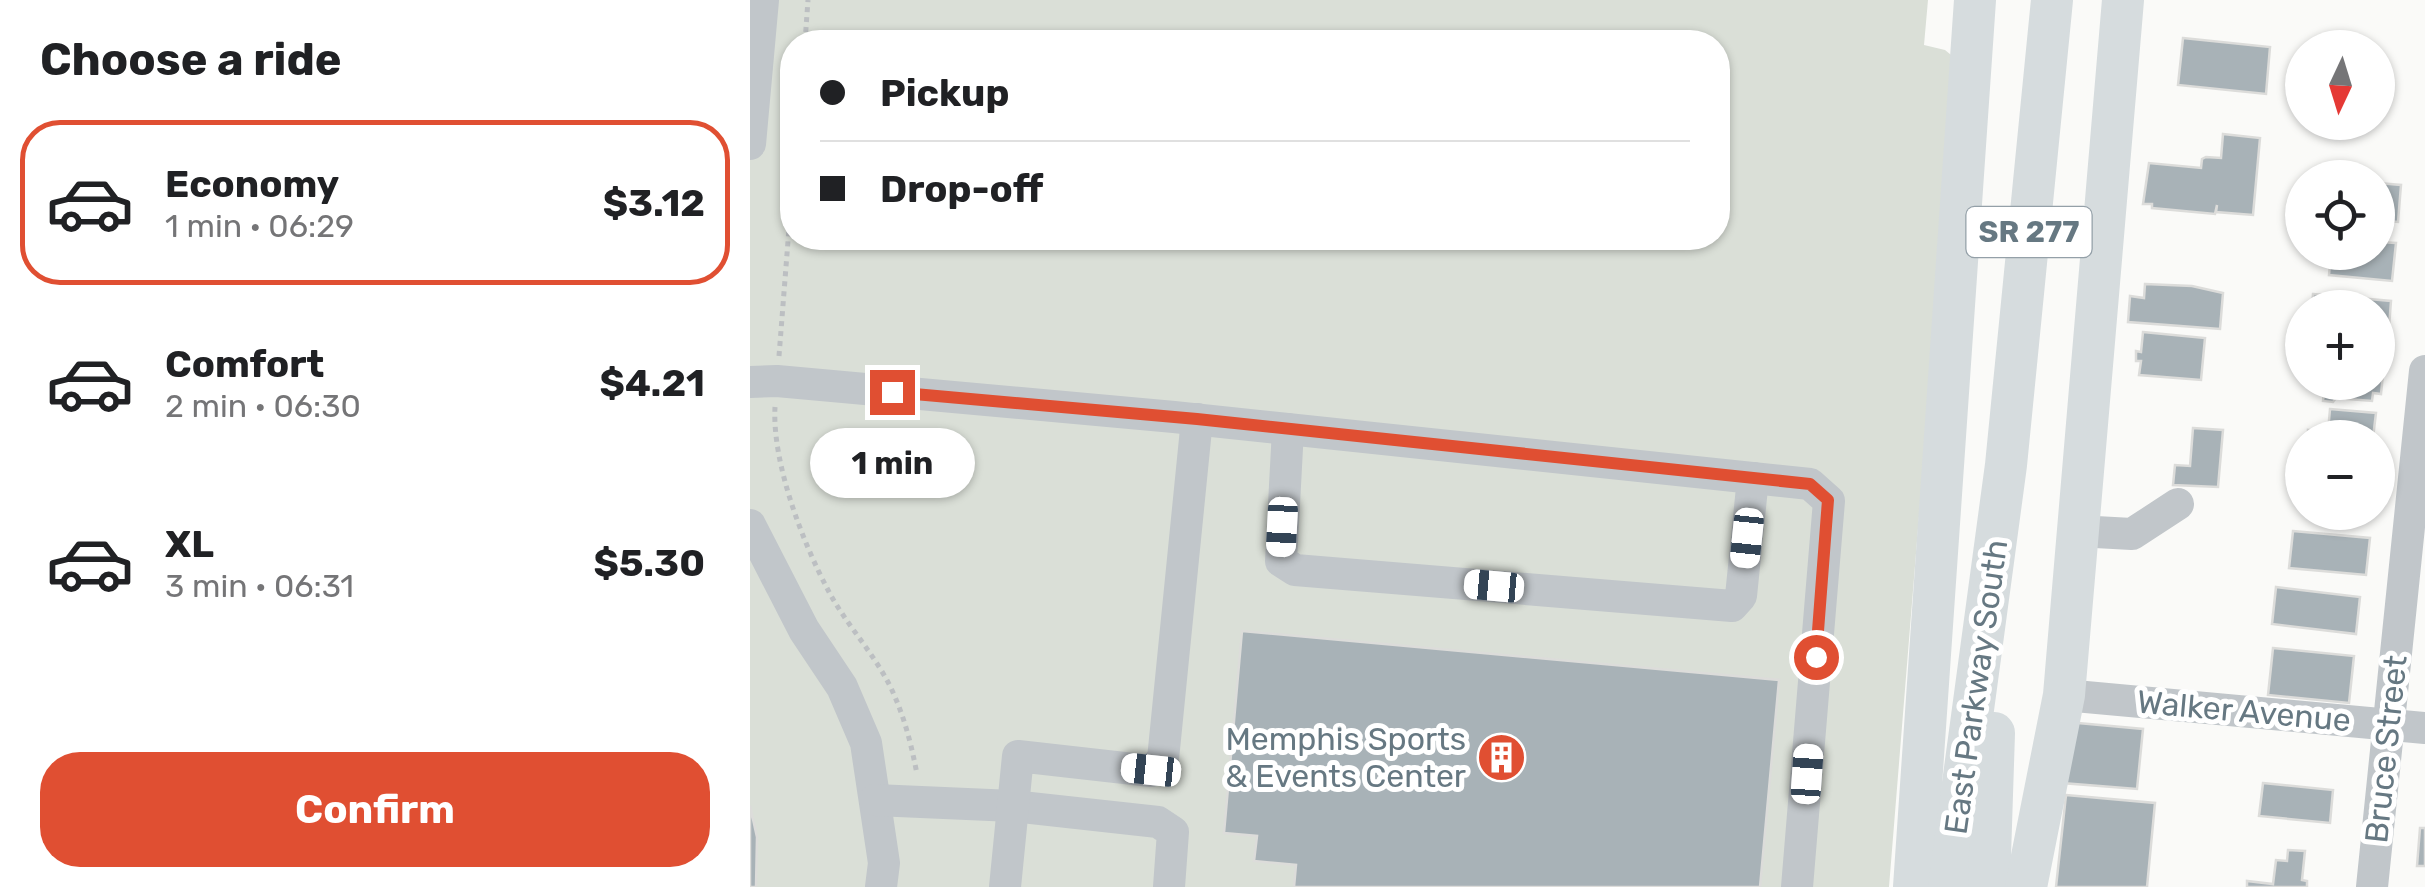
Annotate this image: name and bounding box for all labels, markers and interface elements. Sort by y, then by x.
north arrow [2285,30,2395,140]
map controls [2285,30,2395,530]
text: Choose a ride [40,33,342,86]
text: Pickup [880,70,1009,116]
icon: car [45,158,135,248]
button: locate [2285,160,2395,270]
text: Economy [165,161,339,207]
text: Drop-off [880,166,1043,212]
text: $3.12 [603,180,705,226]
text: 1 min · 06:29 [165,207,354,245]
road number: SR 277 [1966,207,2092,257]
button: + [2285,290,2395,400]
icon: car [45,338,135,428]
text: Comfort [165,341,324,387]
text: $4.21 [600,360,705,406]
route end [870,370,915,415]
text: 2 min · 06:30 [165,387,361,425]
button: − [2285,420,2395,530]
callout: 1 min [809,427,974,497]
text: 1 min [852,444,933,482]
car [1265,496,1299,558]
car [1729,507,1765,569]
icon: car [45,518,135,608]
text: XL [165,521,214,567]
street label: East Parkway South [1937,537,2015,837]
text: $5.30 [594,540,705,586]
text: 3 min · 06:31 [165,567,354,605]
car [1463,568,1525,604]
route start [1794,635,1839,680]
street label: Bruce Street [2357,653,2415,845]
street label: Walker Avenue [2135,683,2353,739]
place label: Memphis Sports & Events Center [1225,720,1466,795]
building icon: Memphis Sports & Events Center [1475,731,1527,783]
car [1790,743,1824,805]
button: Confirm [40,752,710,867]
car [1120,752,1182,788]

